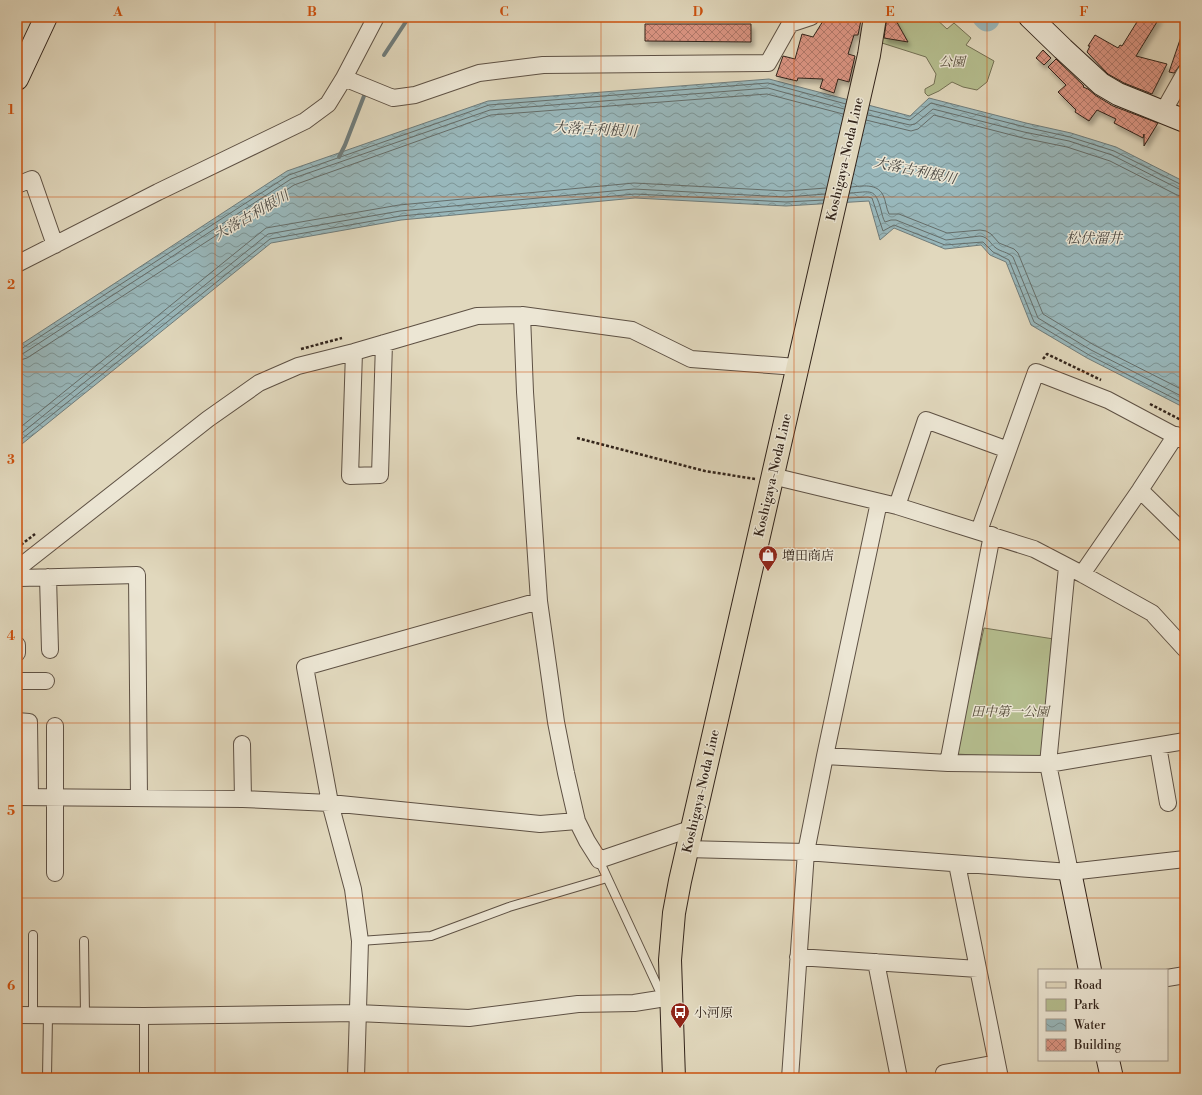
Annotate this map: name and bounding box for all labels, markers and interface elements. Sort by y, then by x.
text: A [112,4,123,20]
text: B [307,4,317,20]
text: C [499,4,509,20]
text: D [693,4,703,20]
text: E [885,4,895,20]
text: F [1079,4,1089,20]
park label: 公園 [939,54,967,70]
street label: Koshigaya-Noda Line [823,95,867,223]
text: 1 [8,102,15,118]
water label: 大落古利根川 [553,119,639,141]
water label: 大落古利根川 [872,153,960,189]
water label: 大落古利根川 [211,186,294,245]
water label: 松伏溜井 [1066,230,1124,248]
text: 2 [7,277,15,293]
street label: Koshigaya-Noda Line [751,411,795,539]
text: 3 [7,452,15,468]
shop icon: 増田商店 [757,544,779,572]
place label: 増田商店 [782,548,834,564]
text: 4 [7,628,16,644]
park label: 田中第一公園 [971,704,1051,720]
street label: Koshigaya-Noda Line [679,727,723,855]
text: 5 [7,803,15,819]
legend [1038,969,1168,1061]
text: 6 [7,978,15,994]
text: Road [1074,978,1102,993]
text: Park [1074,998,1100,1013]
bus stop icon: 小河原 [669,1001,691,1029]
place label: 小河原 [694,1005,733,1021]
text: Water [1073,1018,1106,1033]
text: Building [1073,1038,1122,1053]

